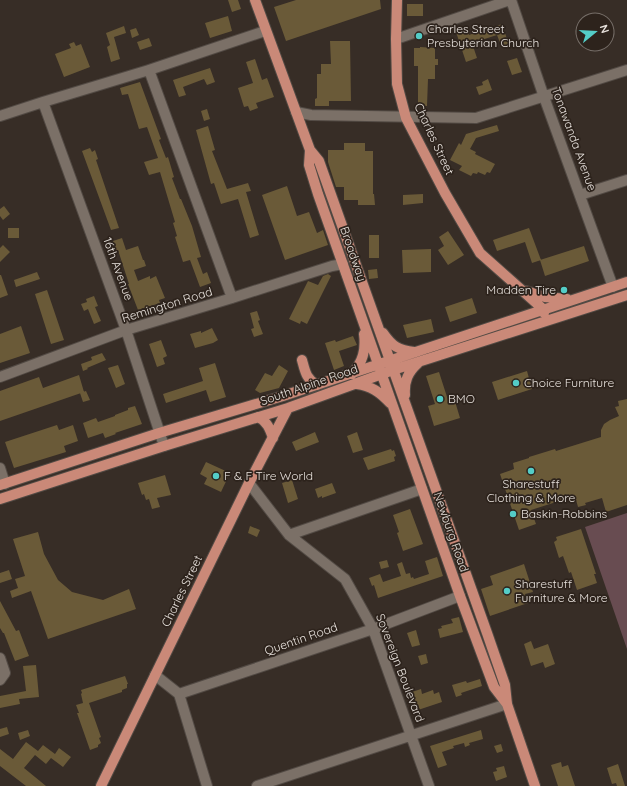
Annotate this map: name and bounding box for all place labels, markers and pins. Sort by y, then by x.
place label: Charles Street Presbyterian Church [427,21,539,50]
marker: Charles Street Presbyterian Church [414,31,424,41]
place label: Madden Tire [486,282,556,297]
marker: Madden Tire [559,285,569,295]
place label: Choice Furniture [524,375,615,390]
marker: Choice Furniture [511,378,521,388]
place label: BMO [448,391,475,406]
marker: BMO [435,394,445,404]
marker: Sharestuff Clothing & More [526,466,536,476]
place label: F & F Tire World [224,468,313,483]
marker: F & F Tire World [211,471,221,481]
place label: Sharestuff Clothing & More [487,476,576,505]
place label: Baskin-Robbins [521,506,608,521]
marker: Baskin-Robbins [508,509,518,519]
place label: Sharestuff Furniture & More [515,576,608,605]
marker: Sharestuff Furniture & More [502,586,512,596]

